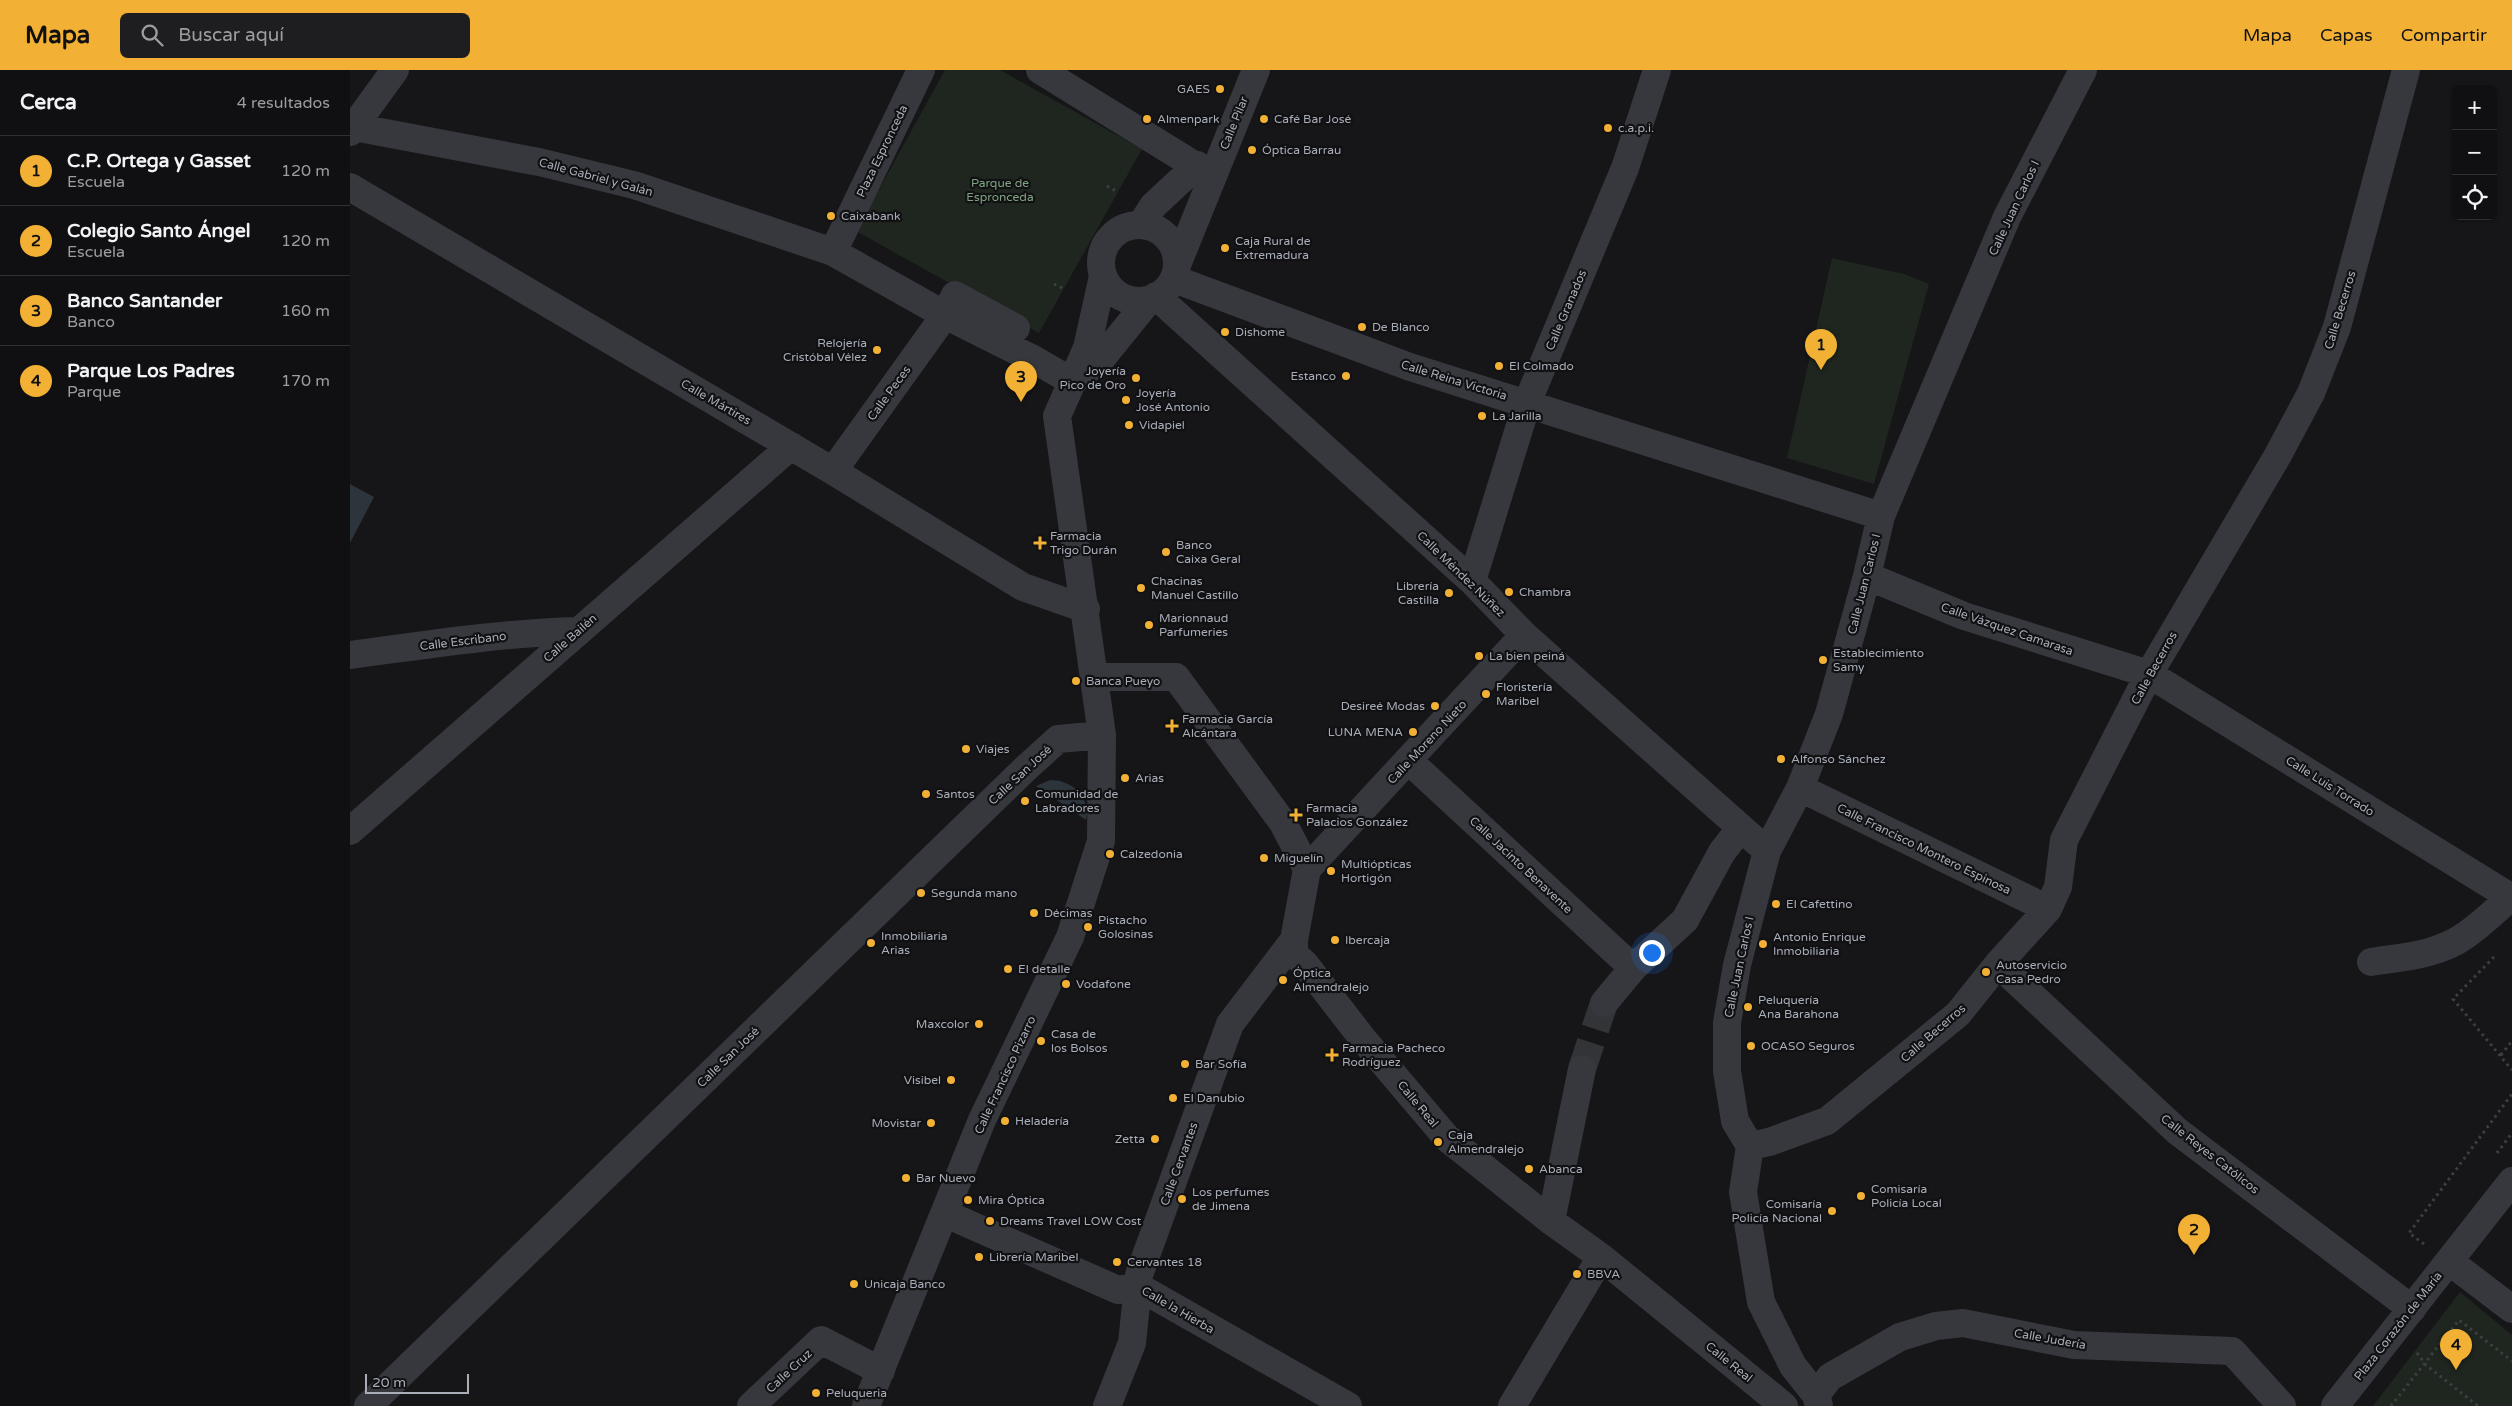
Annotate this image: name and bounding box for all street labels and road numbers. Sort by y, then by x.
street label: Calle Pilar [1217,94,1251,152]
street label: Plaza Espronceda [854,103,910,199]
street label: Calle Gabriel y Galán [538,155,654,199]
street label: Calle Juan Carlos I [1986,158,2042,258]
street label: Calle Granados [1543,267,1589,352]
street label: Calle Becerros [2321,269,2359,351]
street label: Calle Reina Victoria [1399,357,1509,403]
street label: Calle Peces [864,363,914,423]
street label: Calle Mártires [679,376,754,428]
street label: Calle Méndez Núñez [1414,528,1508,620]
street label: Calle Juan Carlos I [1845,532,1883,636]
street label: Calle Vázquez Camarasa [1939,600,2075,658]
street label: Calle Bailén [540,611,600,665]
street label: Calle Escribano [419,629,507,653]
street label: Calle Becerros [2128,629,2180,707]
street label: Calle Moreno Nieto [1384,697,1470,787]
street label: Calle San José [986,742,1055,808]
street label: Calle Luis Torrado [2283,753,2377,819]
street label: Calle Francisco Montero Espinosa [1835,801,2013,897]
street label: Calle Jacinto Benavente [1467,814,1575,916]
street label: Calle Juan Carlos I [1721,915,1757,1019]
street label: Calle Becerros [1898,1001,1968,1065]
street label: Calle Francisco Pizarro [972,1014,1038,1136]
street label: Calle San José [694,1024,762,1090]
street label: Calle Real [1395,1078,1441,1130]
street label: Calle Reyes Católicos [2158,1111,2262,1197]
street label: Calle Cervantes [1157,1120,1201,1208]
street label: Plaza Corazón de María [2351,1269,2445,1383]
street label: Calle la Hierba [1139,1284,1217,1336]
street label: Calle Judería [2013,1326,2087,1352]
street label: Calle Real [1703,1339,1755,1385]
street label: Calle Cruz [763,1346,815,1396]

